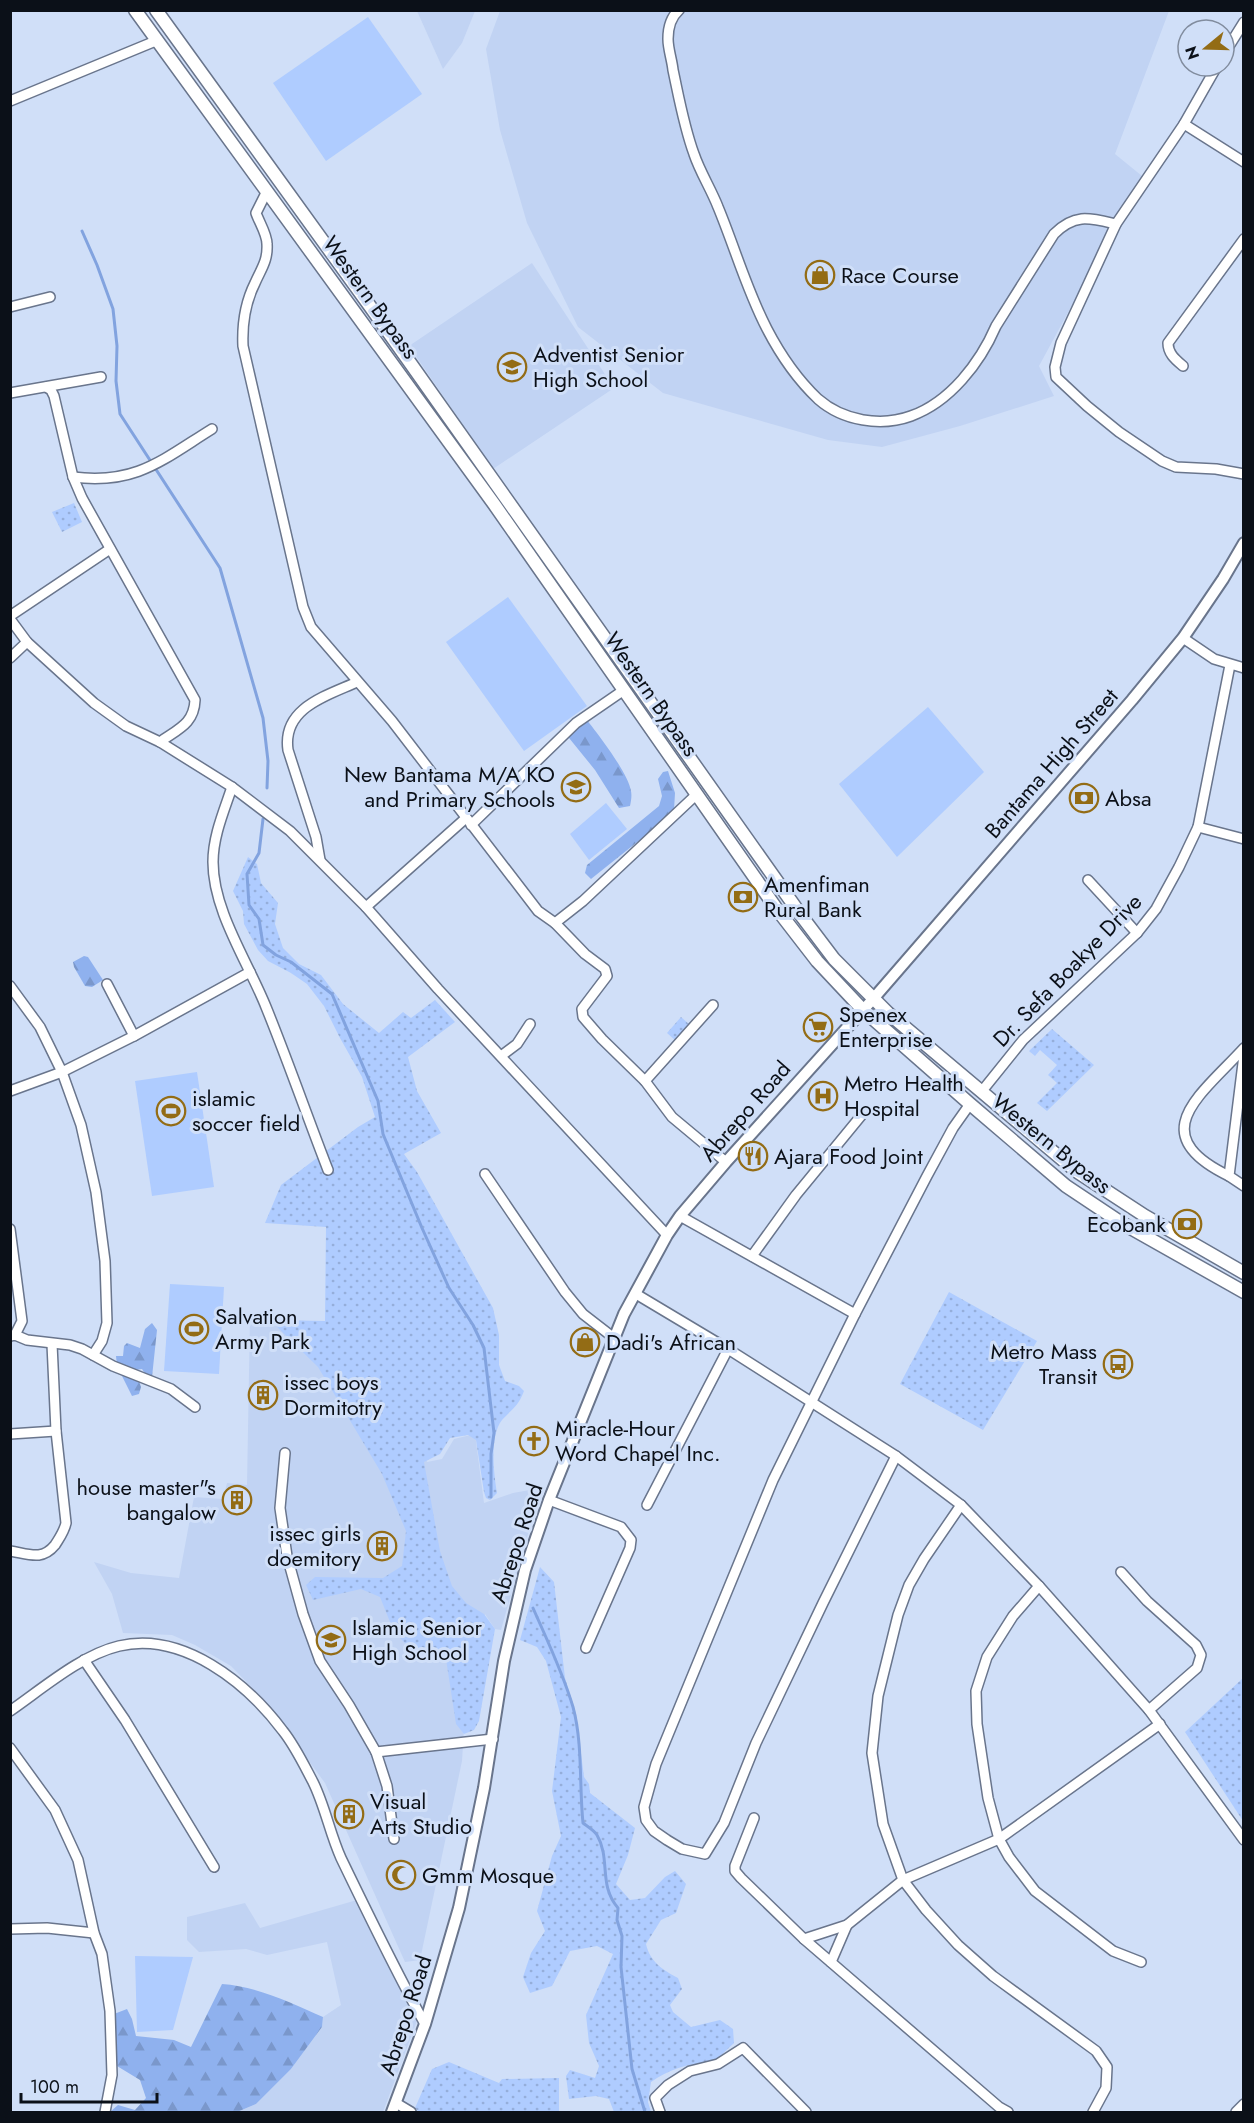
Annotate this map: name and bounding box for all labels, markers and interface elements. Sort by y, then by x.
north arrow [1176,18,1236,78]
text: N [1179,43,1205,62]
street label: Western Bypass [315,229,427,365]
shop icon: Race Course [804,259,836,291]
place label: Race Course [841,259,959,291]
place label: Adventist Senior High School [533,338,685,395]
school or university icon: Adventist Senior High School [496,351,528,383]
street label: Western Bypass [597,625,707,763]
street label: Bantama High Street [977,681,1126,845]
place label: New Bantama M/A KO and Primary Schools [344,758,555,815]
school or university icon: New Bantama M/A KO and Primary Schools [560,771,592,803]
bank icon: Absa [1068,782,1100,814]
place label: Absa [1105,782,1152,814]
place label: Amenfiman Rural Bank [764,868,870,925]
bank icon: Amenfiman Rural Bank [727,881,759,913]
street label: Dr. Sefa Boakye Drive [985,886,1149,1054]
place label: Spenex Enterprise [839,998,933,1055]
supermarket icon: Spenex Enterprise [802,1011,834,1043]
street label: Abrepo Road [692,1054,798,1168]
place label: Metro Health Hospital [844,1067,964,1124]
hospital icon: Metro Health Hospital [807,1080,839,1112]
place label: islamic soccer field [192,1082,300,1139]
street label: Western Bypass [985,1085,1119,1201]
sports icon: islamic soccer field [155,1095,187,1127]
restaurant icon: Ajara Food Joint [737,1140,769,1172]
place label: Ajara Food Joint [774,1140,923,1172]
place label: Ecobank [1087,1208,1166,1240]
bank icon: Ecobank [1171,1208,1203,1240]
place label: Salvation Army Park [215,1300,310,1357]
sports icon: Salvation Army Park [178,1313,210,1345]
shop icon: Dadi's African [569,1326,601,1358]
place label: Dadi's African [606,1326,736,1358]
place label: Metro Mass Transit [991,1335,1098,1392]
bus stop icon: Metro Mass Transit [1102,1348,1134,1380]
place label: issec boys Dormitotry [284,1366,382,1423]
building icon: issec boys Dormitotry [247,1379,279,1411]
place label: Miracle-Hour Word Chapel Inc. [555,1412,721,1469]
church icon: Miracle-Hour Word Chapel Inc. [518,1425,550,1457]
place label: house master"s bangalow [76,1471,216,1528]
street label: Abrepo Road [482,1479,550,1607]
building icon: house master"s bangalow [221,1484,253,1516]
place label: issec girls doemitory [267,1517,361,1574]
building icon: issec girls doemitory [366,1530,398,1562]
place label: Islamic Senior High School [352,1611,483,1668]
school or university icon: Islamic Senior High School [315,1624,347,1656]
place label: Visual Arts Studio [370,1785,472,1842]
building icon: Visual Arts Studio [333,1798,365,1830]
mosque icon: Gmm Mosque [385,1859,417,1891]
place label: Gmm Mosque [422,1859,554,1891]
street label: Abrepo Road [371,1951,439,2079]
scale bar [21,2066,158,2104]
text: 100 m [30,2074,79,2100]

